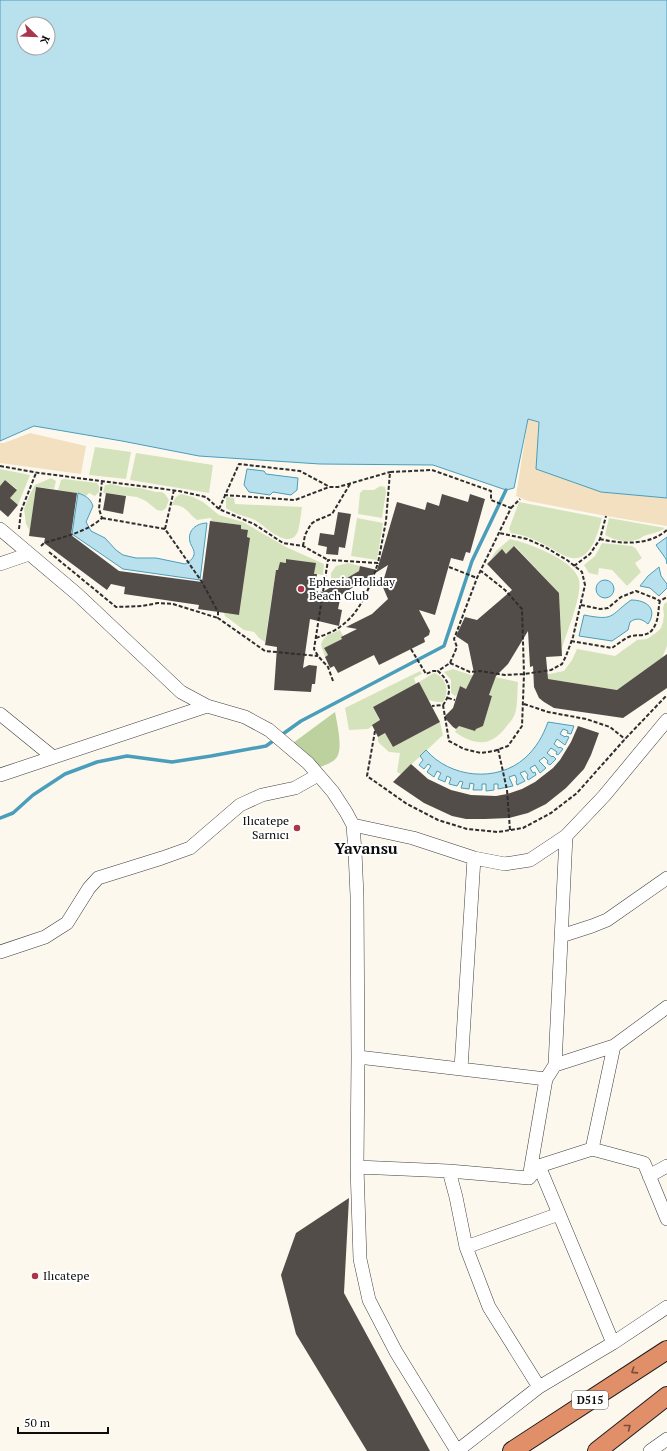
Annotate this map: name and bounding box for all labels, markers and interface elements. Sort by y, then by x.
north arrow [16,16,56,56]
text: K [37,34,53,46]
place label: Ephesia Holiday Beach Club [309,574,396,603]
marker: Ephesia Holiday Beach Club [296,584,306,594]
place label: Ilıcatepe Sarnıcı [243,813,289,842]
marker: Ilıcatepe Sarnıcı [292,823,302,833]
district label: Yavansu [334,837,398,859]
place label: Ilıcatepe [43,1268,89,1283]
marker: Ilıcatepe [30,1271,40,1281]
one-way arrow [632,1366,639,1373]
road number: D515 [572,1391,608,1409]
scale bar [18,1409,108,1435]
text: 50 m [24,1415,51,1430]
one-way arrow [624,1425,631,1432]

